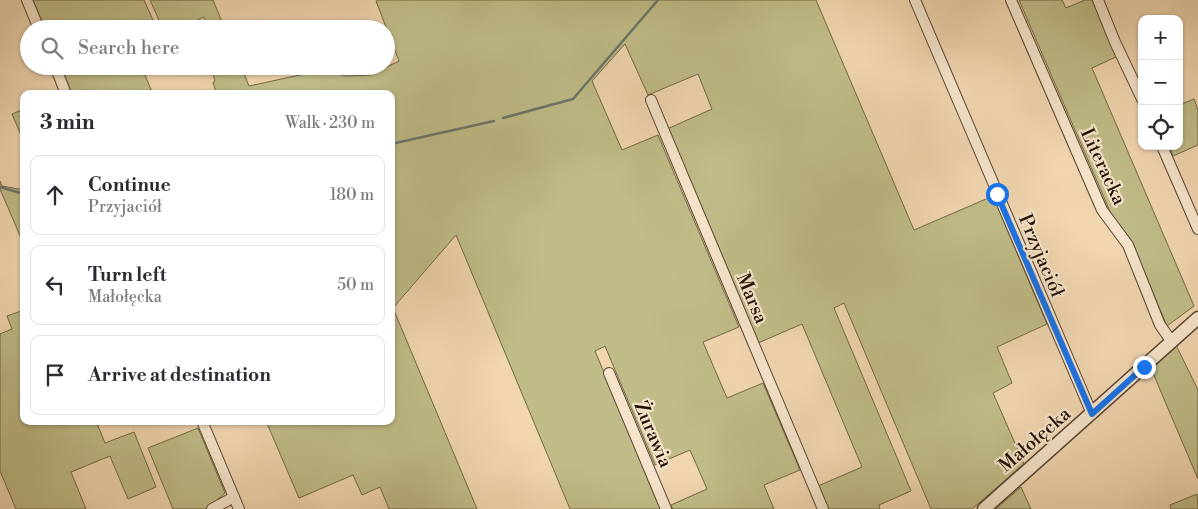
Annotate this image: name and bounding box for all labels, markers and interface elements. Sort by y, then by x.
map controls [1138,15,1183,150]
button: + [1138,15,1183,60]
search box [20,20,395,75]
icon: search [38,34,66,62]
text: Search here [78,36,179,60]
button: − [1138,60,1183,105]
button: locate [1138,105,1183,150]
text: 3 min [40,110,95,136]
text: Walk · 230 m [285,113,375,133]
street label: Literacka [1075,124,1132,209]
text: Continue [88,173,171,197]
icon: ahead [41,181,69,209]
route start [986,183,1009,206]
text: 180 m [330,185,374,205]
text: Przyjaciół [88,197,162,217]
street label: Przyjaciół [1013,210,1069,301]
text: Turn left [88,263,167,287]
street label: Marsa [731,270,774,328]
icon: left [41,271,69,299]
text: 50 m [337,275,374,295]
text: Małołęcka [88,287,162,307]
route end [1133,356,1156,379]
icon: arrive [41,361,69,389]
text: Arrive at destination [88,363,271,387]
street label: Żurawia [628,397,679,472]
street label: Małołęcka [994,402,1076,478]

